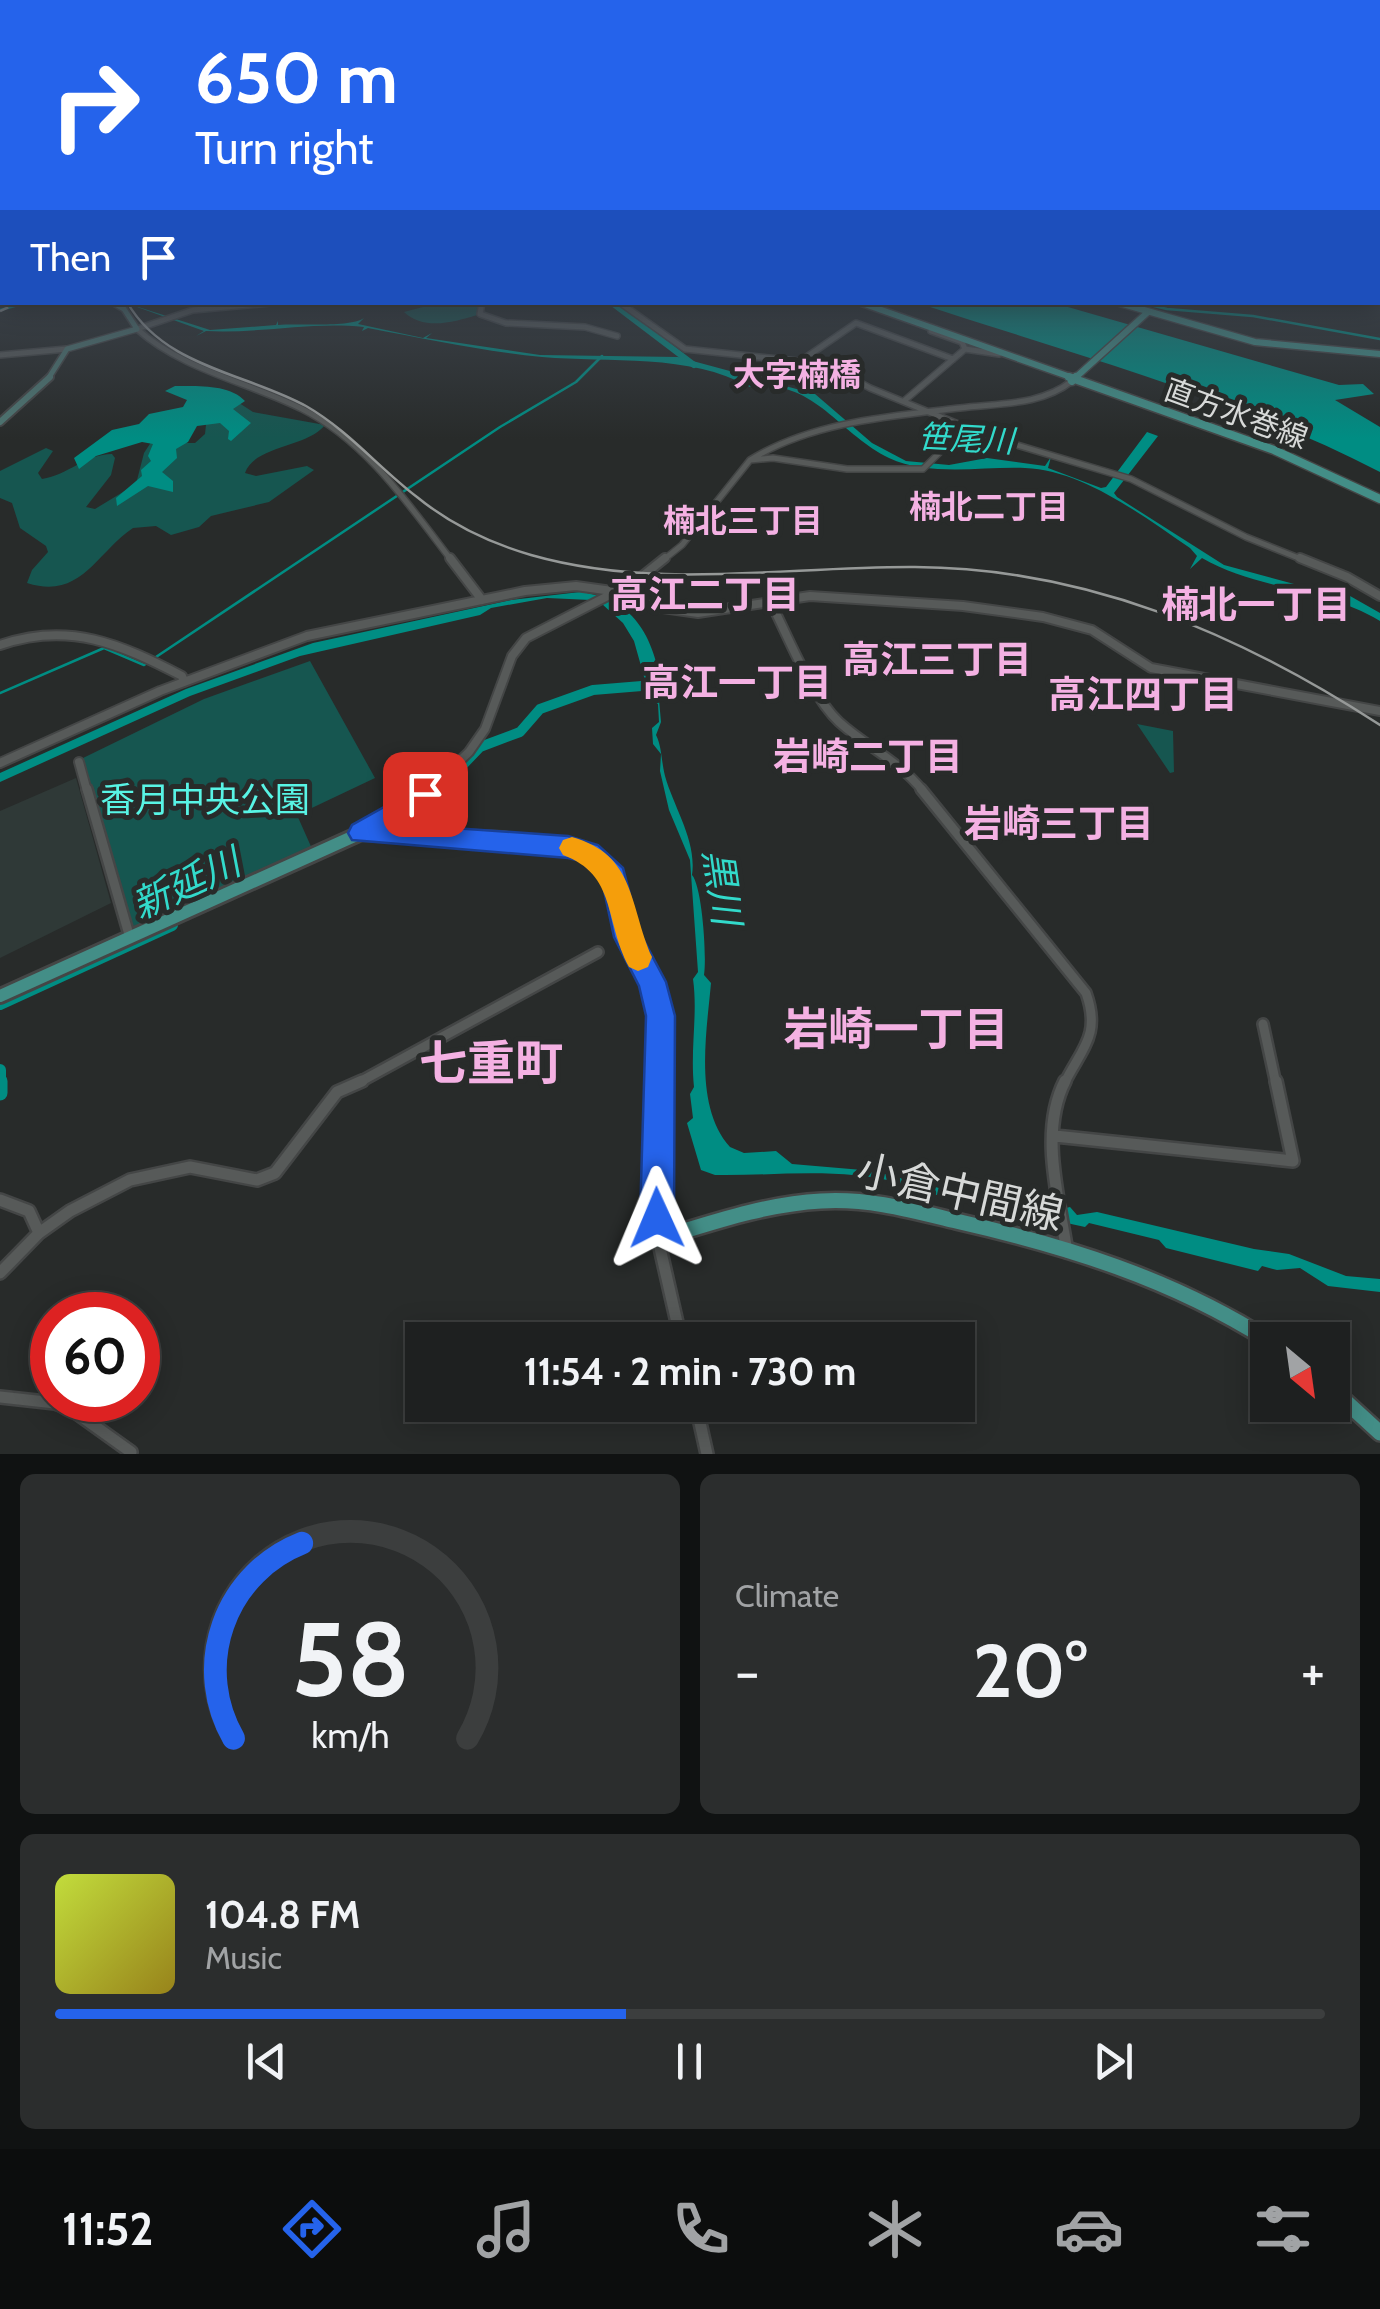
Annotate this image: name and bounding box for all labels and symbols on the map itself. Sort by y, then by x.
district label: 大字楠橋 [733,355,861,394]
street label: 直方水巻線 [1159,370,1313,457]
water label: 笹尾川 [917,417,1018,461]
district label: 楠北二丁目 [909,487,1069,526]
district label: 楠北三丁目 [663,501,823,540]
district label: 高江二丁目 [610,571,800,618]
district label: 楠北一丁目 [1161,581,1351,628]
district label: 高江三丁目 [842,636,1032,683]
district label: 高江一丁目 [642,659,832,706]
district label: 高江四丁目 [1048,671,1238,718]
district label: 岩崎二丁目 [773,733,963,780]
pin [383,752,468,837]
park label: 香月中央公園 [100,778,310,821]
district label: 岩崎三丁目 [964,800,1154,847]
water label: 新延川 [124,836,251,929]
water label: 黒川 [694,846,752,932]
district label: 岩崎一丁目 [783,1002,1009,1056]
district label: 七重町 [419,1034,563,1092]
street label: 小倉中間線 [852,1143,1068,1241]
position arrow [605,1166,709,1270]
speed limit sign: 60 [30,1292,160,1422]
north arrow [1250,1322,1350,1422]

